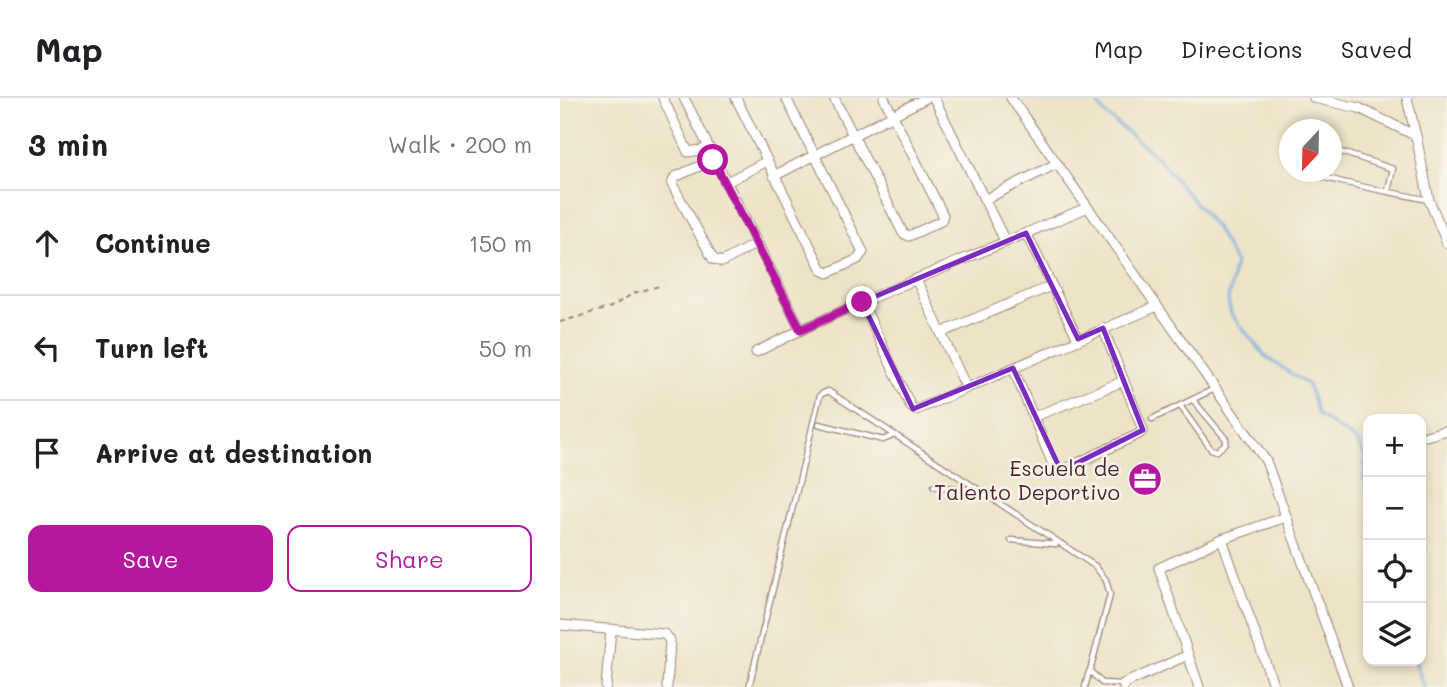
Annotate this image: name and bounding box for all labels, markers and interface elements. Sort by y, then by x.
text: Map [35,27,103,70]
text: Map [1094,33,1143,64]
text: Directions [1181,33,1303,64]
text: Saved [1341,33,1412,64]
north arrow [1279,119,1342,182]
text: 3 min [28,124,108,164]
text: Walk · 200 m [388,129,532,159]
route start [697,144,728,175]
icon: ahead [28,224,66,262]
text: Continue [95,226,211,260]
text: 150 m [468,228,532,258]
route end [846,286,877,317]
icon: left [28,329,66,367]
text: Turn left [95,331,208,365]
text: 50 m [479,333,532,363]
map controls [1363,414,1426,666]
button: + [1363,414,1426,477]
icon: arrive [28,434,66,472]
text: Arrive at destination [95,436,372,470]
place label: Escuela de Talento Deportivo [934,454,1120,505]
office icon: Escuela de Talento Deportivo [1126,460,1164,498]
button: − [1363,477,1426,540]
button: Save [28,525,273,592]
button: Share [287,525,532,592]
button: locate [1363,540,1426,603]
button: layers [1363,603,1426,666]

